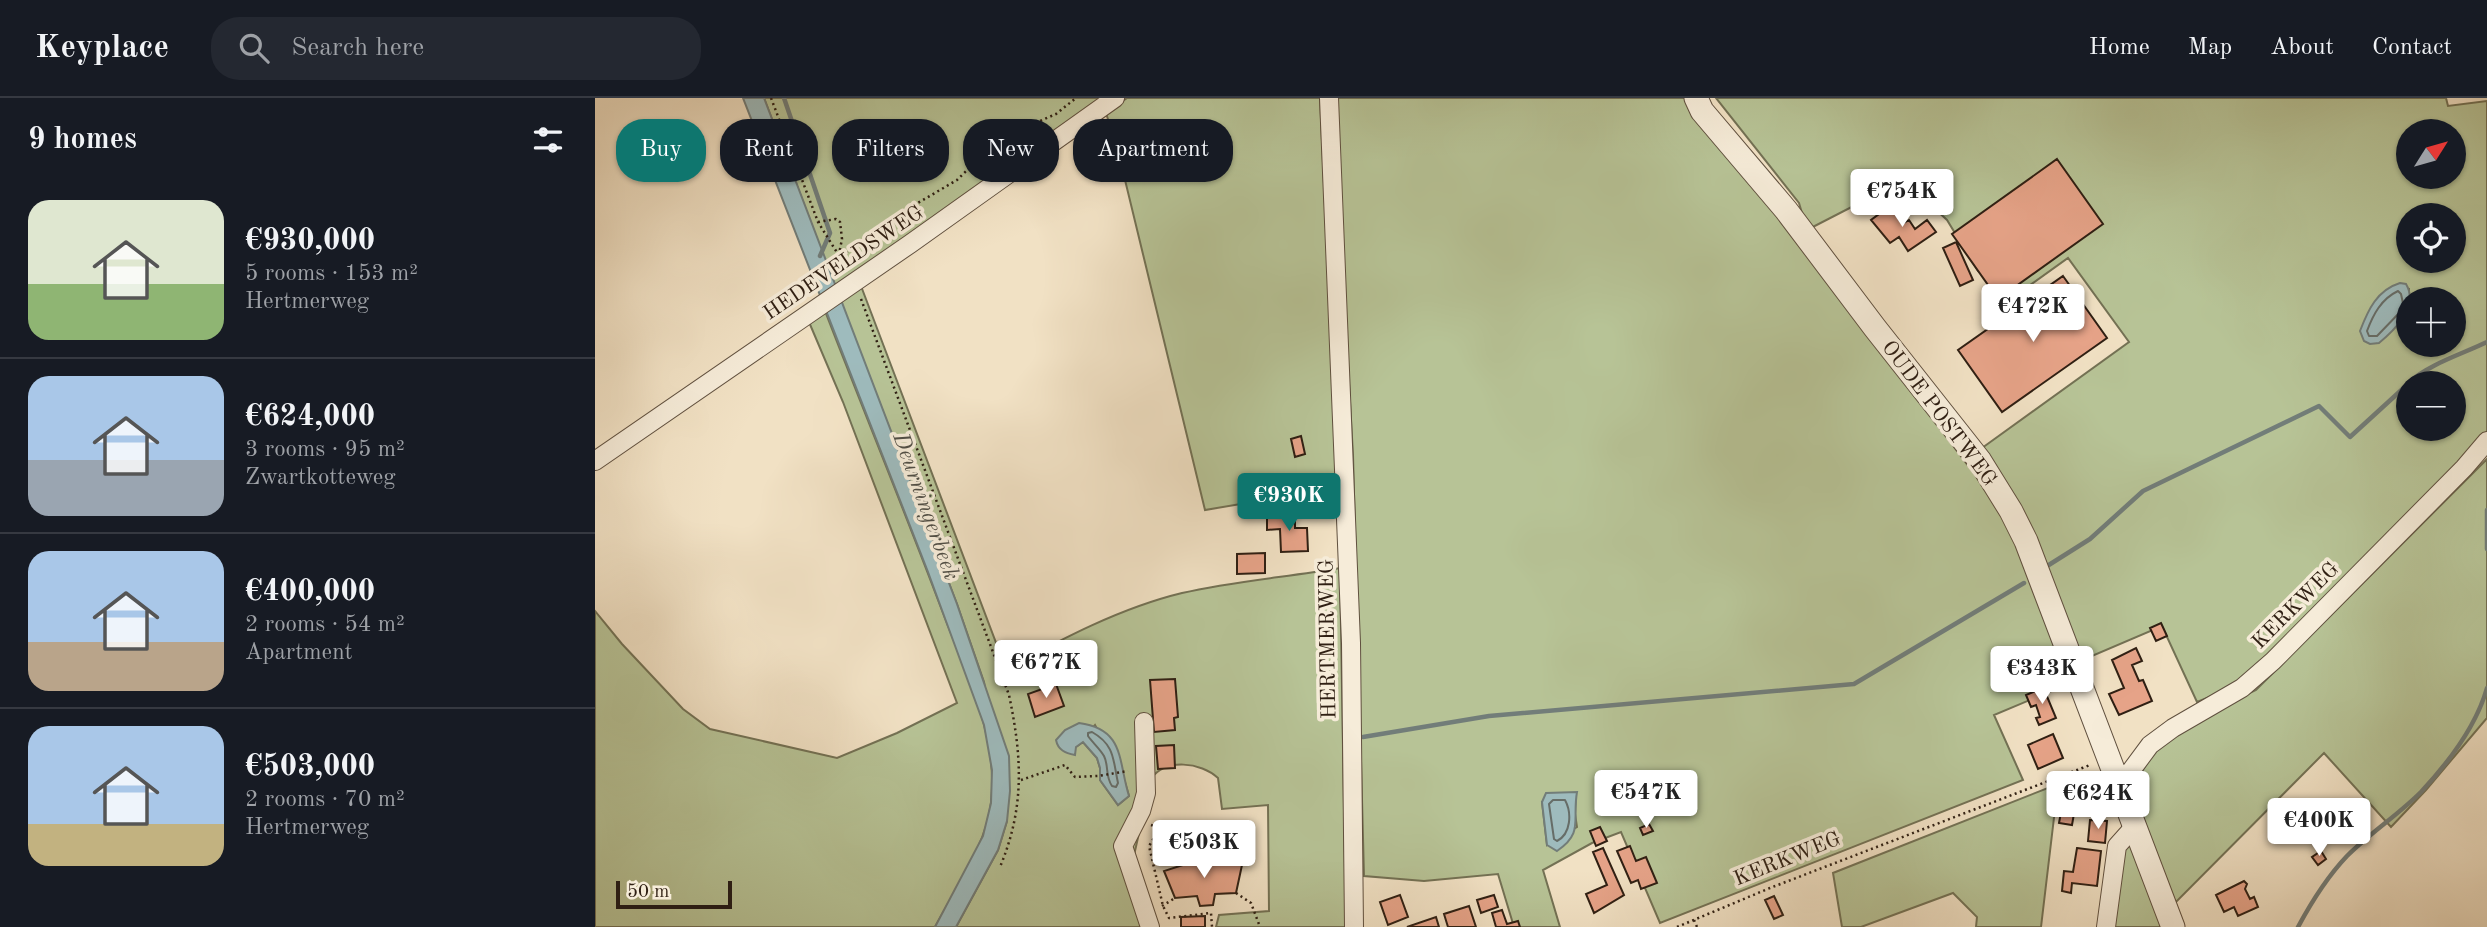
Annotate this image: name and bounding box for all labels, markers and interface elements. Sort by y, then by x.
search box [211,17,701,80]
icon: search [235,29,273,67]
text: Keyplace [35,32,169,65]
text: Search here [291,35,424,61]
text: Home [2089,36,2150,60]
text: Map [2188,36,2232,60]
text: About [2270,36,2334,60]
text: Contact [2372,36,2452,60]
chip: Buy [616,119,706,182]
chip: Rent [720,119,818,182]
chip: Filters [832,119,949,182]
chip: New [963,119,1059,182]
chip: Apartment [1073,119,1233,182]
north arrow [2396,119,2466,189]
map controls [2396,119,2466,441]
icon: filters [529,121,567,159]
text: 9 homes [28,125,137,155]
pin: €754K [1853,170,1951,229]
text: €754K [1866,180,1938,203]
street label: HEDEVELDSWEG [760,202,928,325]
button: locate [2396,203,2466,273]
text: €930,000 [245,226,375,256]
icon: home [84,228,168,312]
text: 5 rooms · 153 m² [245,262,418,285]
pin: €472K [1984,285,2082,344]
button: + [2396,287,2466,357]
text: Hertmerweg [245,290,369,313]
text: €472K [1997,295,2069,318]
street label: OUDE POSTWEG [1877,337,2000,491]
button: − [2396,371,2466,441]
text: €624,000 [245,402,375,432]
icon: home [84,404,168,488]
water label: Deurningerbeek [887,429,963,584]
text: 3 rooms · 95 m² [245,438,405,461]
text: Zwartkotteweg [245,466,396,489]
pin: €930K [1240,474,1338,533]
text: €930K [1253,484,1325,507]
street label: HERTMERWEG [1317,559,1340,719]
street label: KERKWEG [2249,559,2344,654]
text: €400,000 [245,577,375,607]
icon: home [84,579,168,663]
text: 2 rooms · 54 m² [245,613,405,636]
pin: €677K [997,640,1095,700]
text: Apartment [245,641,353,664]
pin: €343K [1993,646,2091,706]
text: €677K [1010,651,1082,674]
text: €343K [2006,657,2078,680]
text: €503,000 [245,752,375,782]
icon: home [84,754,168,838]
pin: €547K [1597,770,1695,830]
pin: €624K [2049,772,2147,831]
text: €547K [1610,781,1682,804]
text: €624K [2062,782,2134,805]
text: 2 rooms · 70 m² [245,788,405,811]
pin: €400K [2270,798,2368,858]
text: €400K [2283,809,2355,832]
text: Hertmerweg [245,816,369,839]
pin: €503K [1155,820,1253,880]
street label: KERKWEG [1731,828,1844,890]
text: €503K [1168,831,1240,854]
scale bar [616,878,731,910]
text: 50 m [627,883,669,902]

